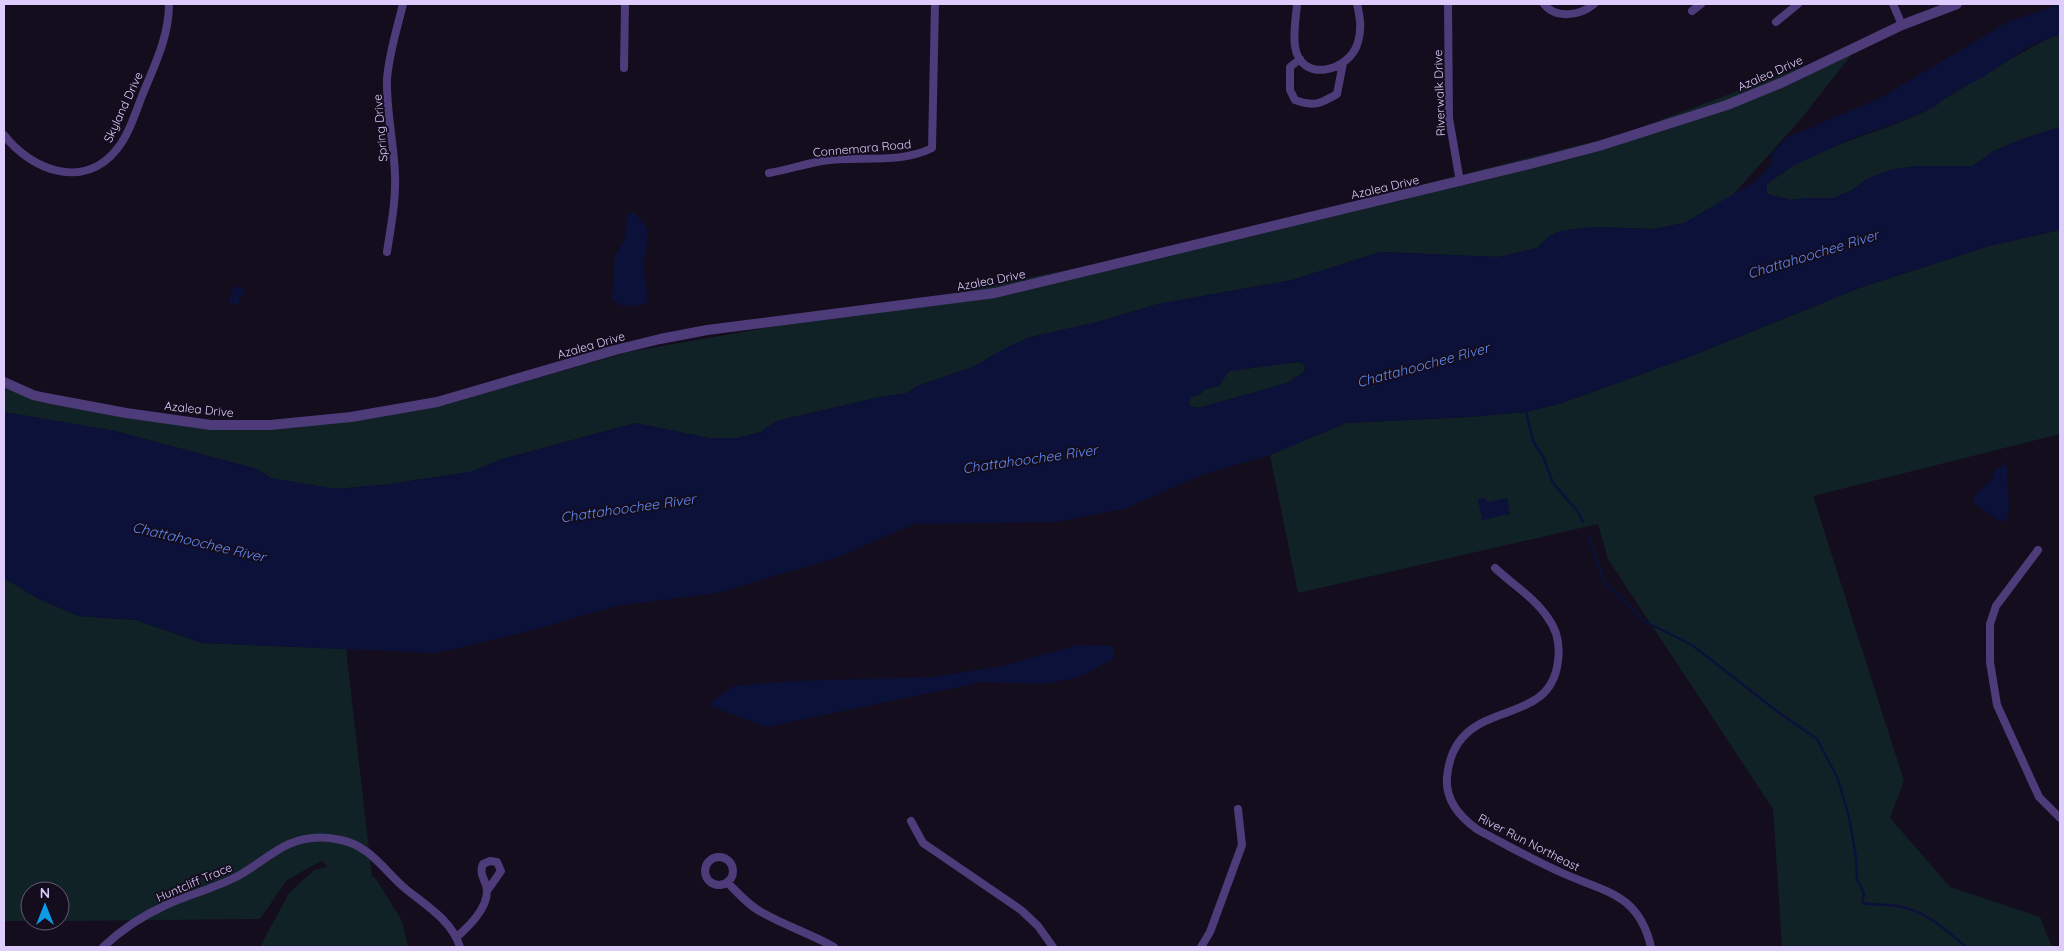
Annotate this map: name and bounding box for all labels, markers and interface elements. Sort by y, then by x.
street label: Riverwalk Drive [1430,49,1448,137]
street label: Azalea Drive [1735,52,1805,94]
street label: Skyland Drive [100,69,146,145]
street label: Spring Drive [370,93,390,162]
street label: Connemara Road [812,136,912,160]
street label: Azalea Drive [1349,172,1421,202]
water label: Chattahoochee River [1745,225,1882,283]
street label: Azalea Drive [955,266,1027,294]
street label: Azalea Drive [555,328,627,362]
water label: Chattahoochee River [1355,338,1493,391]
street label: Azalea Drive [164,398,235,420]
water label: Chattahoochee River [961,440,1100,477]
water label: Chattahoochee River [559,489,698,526]
water label: Chattahoochee River [131,518,269,566]
street label: River Run Northeast [1476,810,1582,874]
street label: Huntcliff Trace [154,859,234,905]
north arrow [20,881,70,931]
text: N [40,884,50,902]

